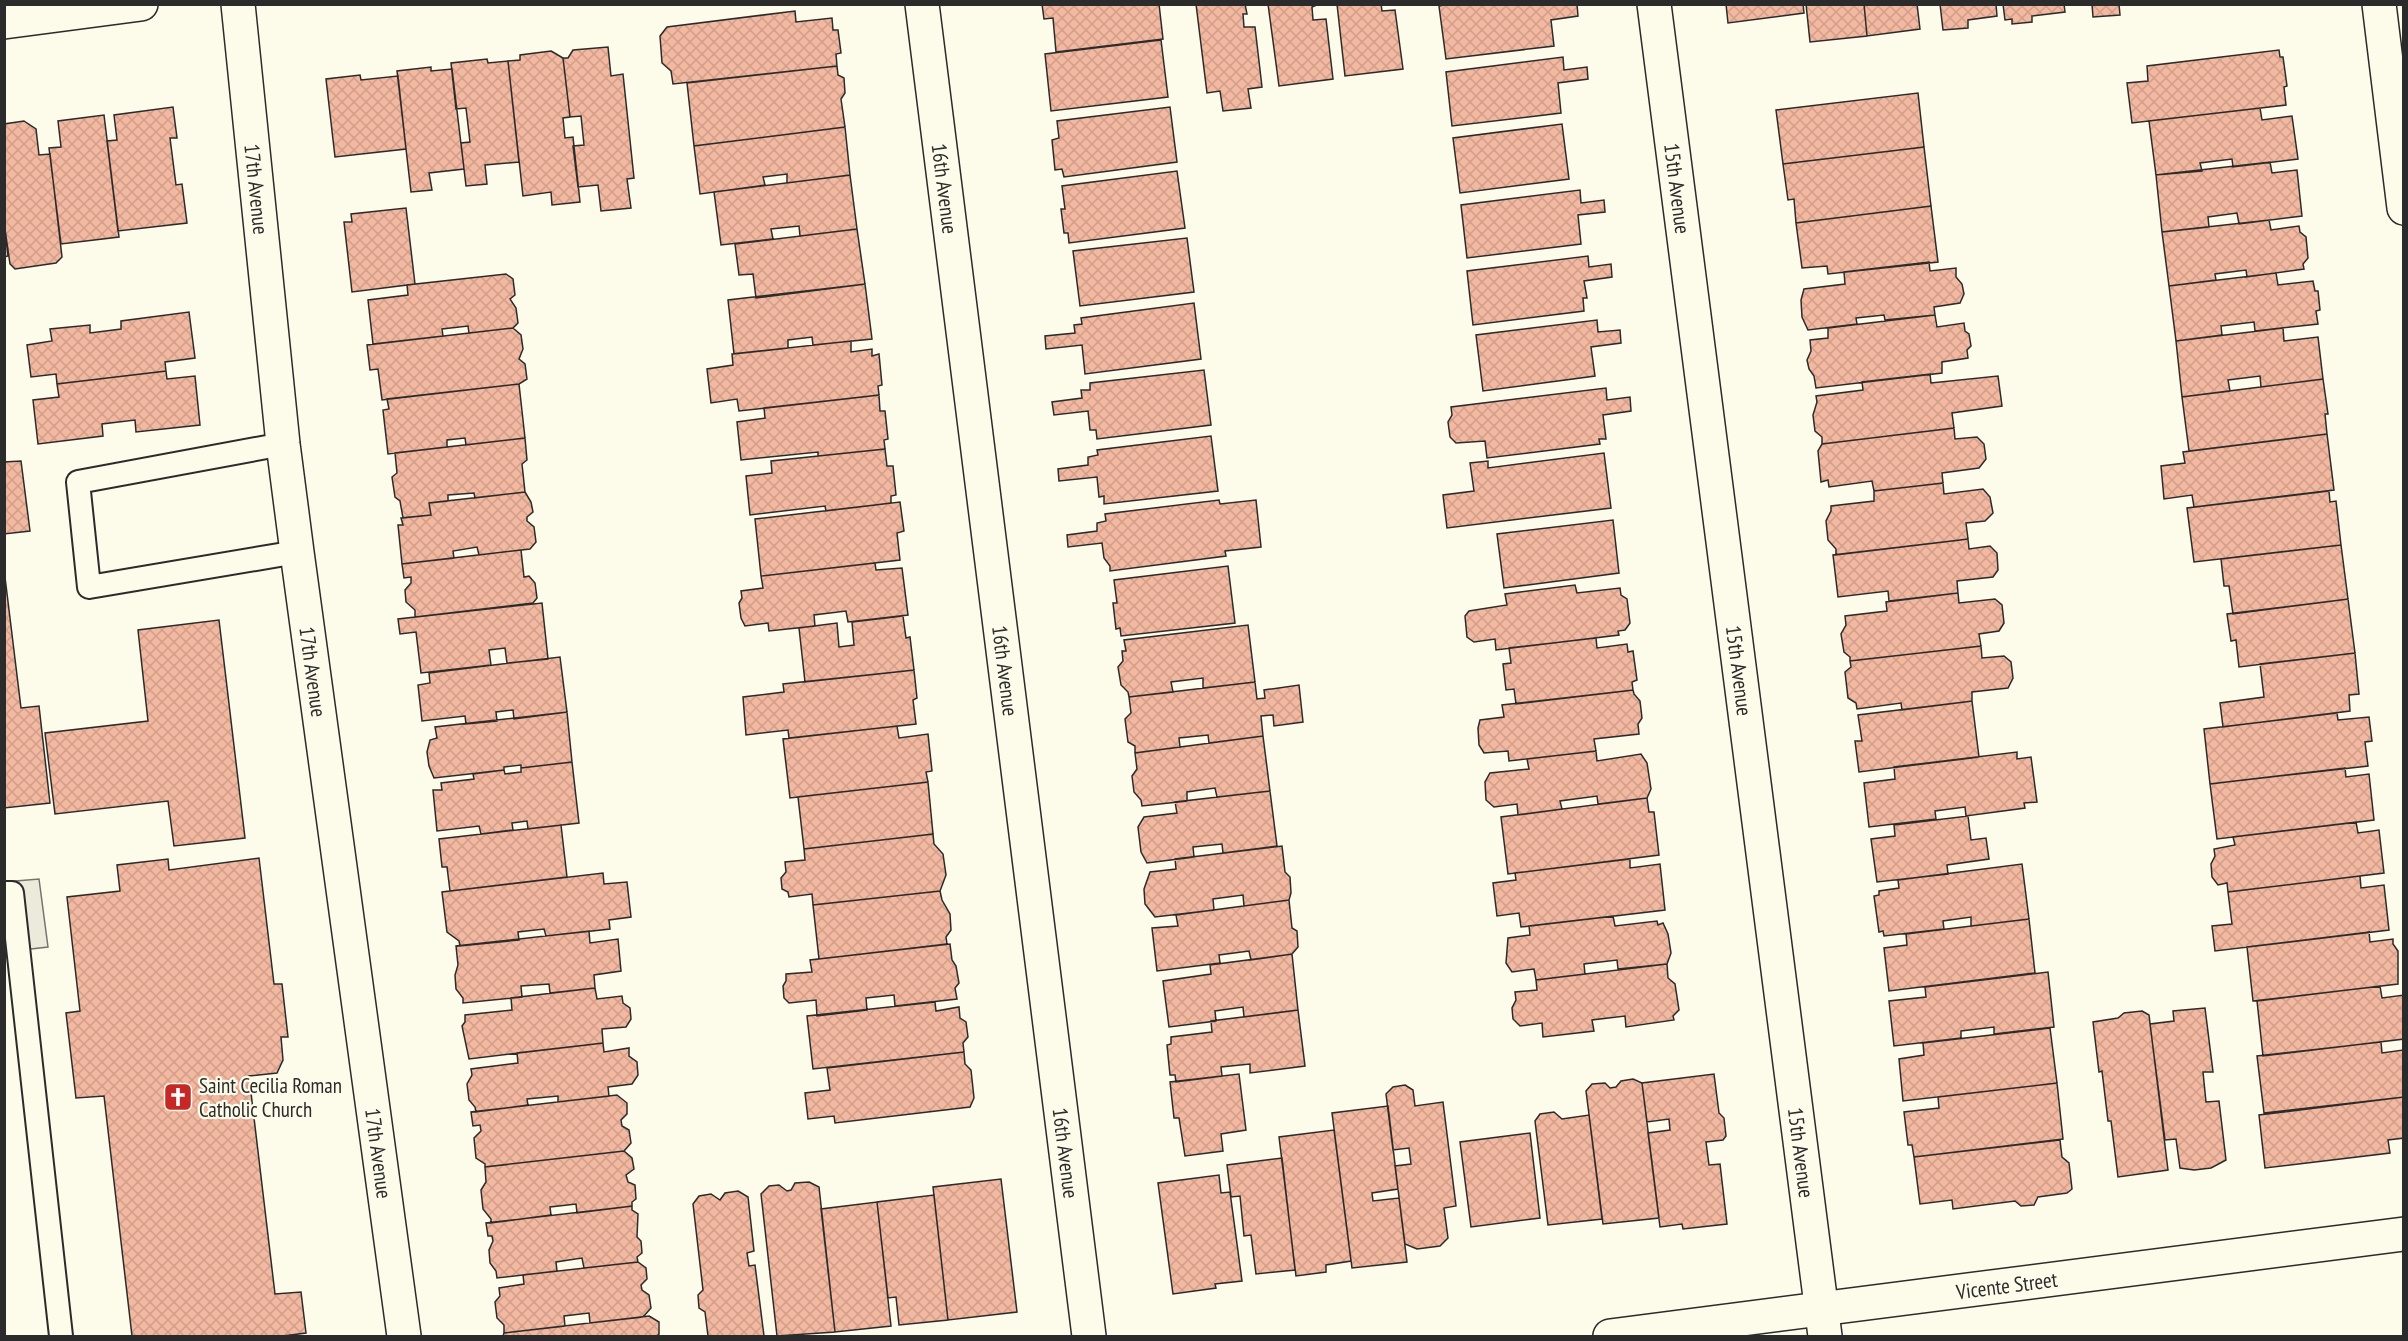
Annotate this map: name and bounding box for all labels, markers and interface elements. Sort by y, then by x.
street label: 17th Avenue [239,142,275,236]
street label: 16th Avenue [926,142,964,235]
street label: 15th Avenue [1658,142,1697,235]
street label: 16th Avenue [987,624,1025,718]
street label: 15th Avenue [1720,624,1759,717]
street label: 17th Avenue [294,625,333,719]
place label: Saint Cecilia Roman Catholic Church [199,1072,342,1123]
church icon: Saint Cecilia Roman Catholic Church [162,1081,194,1113]
street label: 17th Avenue [360,1106,399,1200]
street label: 16th Avenue [1047,1106,1085,1200]
street label: 15th Avenue [1782,1106,1821,1199]
street label: Vicente Street [1954,1265,2059,1305]

